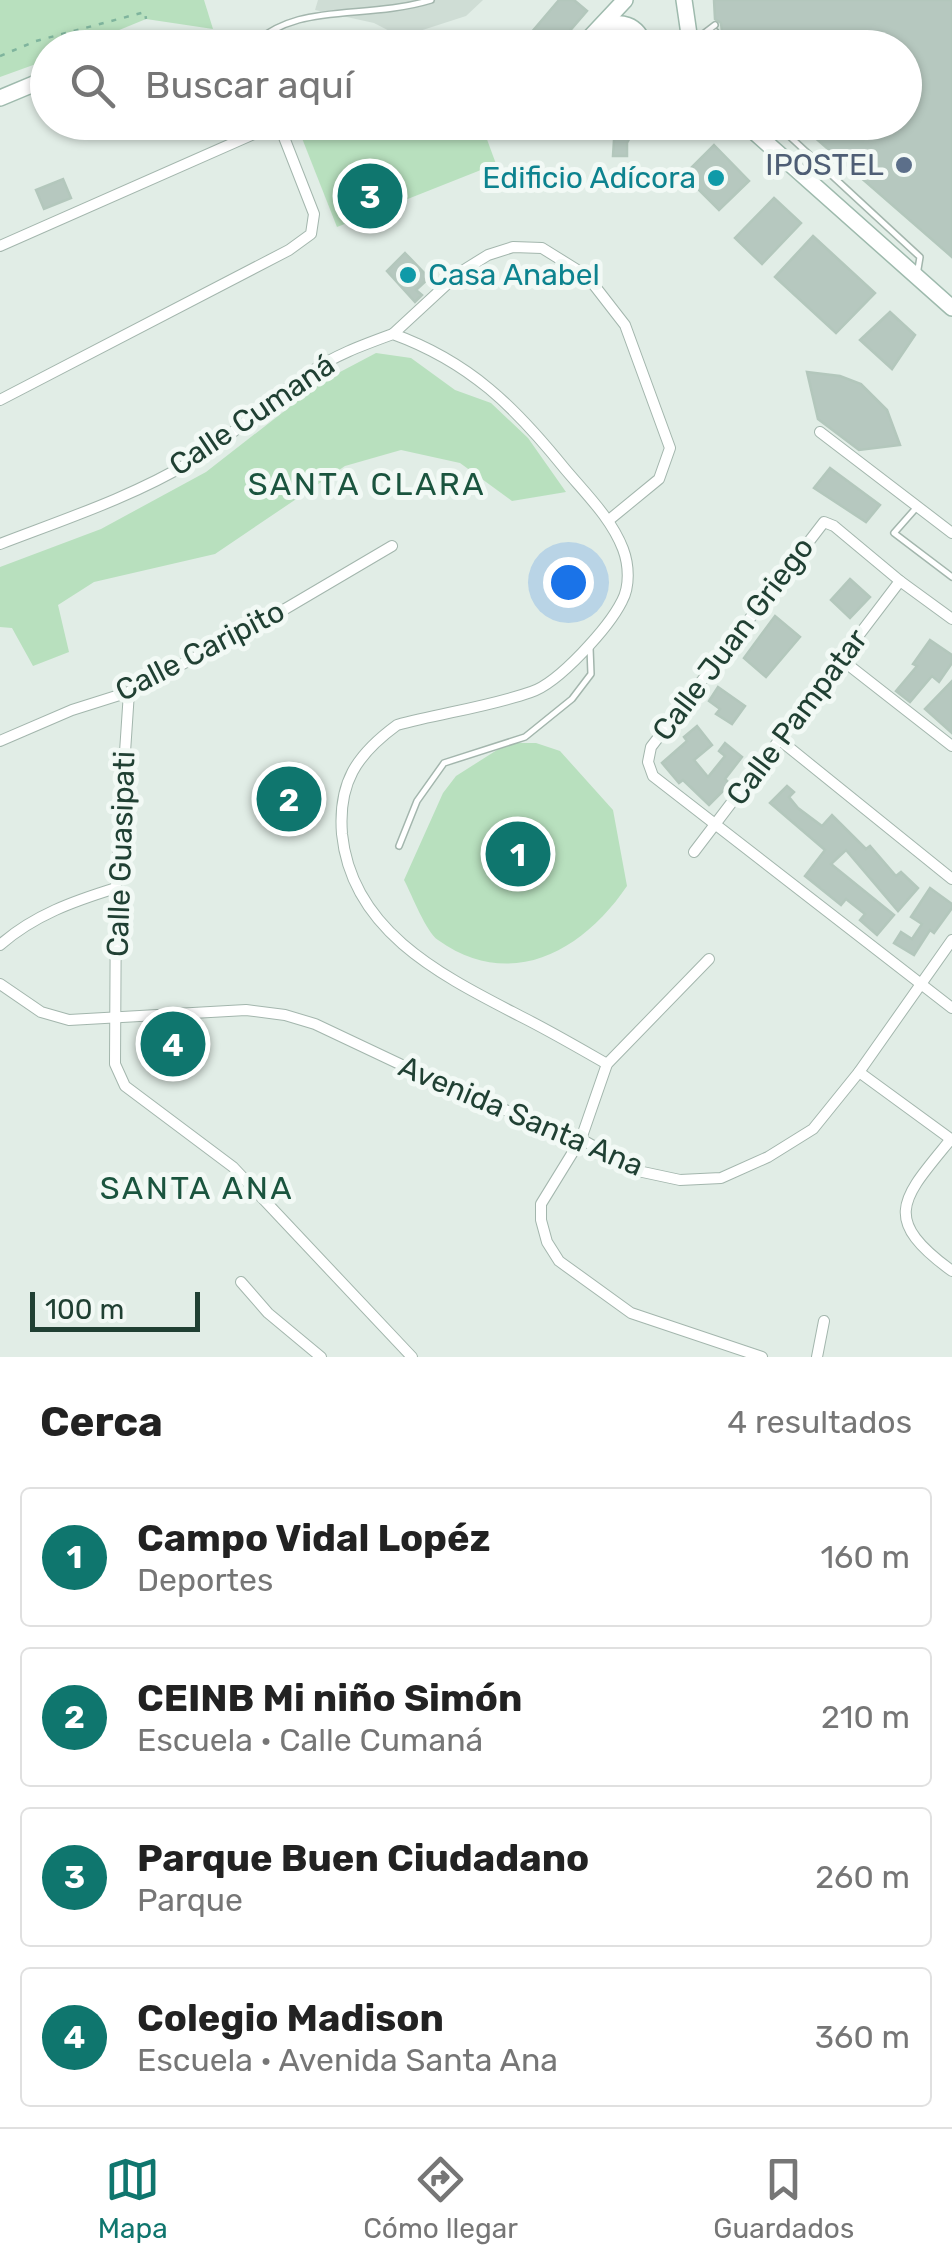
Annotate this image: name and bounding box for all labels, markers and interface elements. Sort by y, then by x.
search box [30,30,922,140]
icon: search [65,58,120,113]
text: Buscar aquí [145,62,353,108]
place label: IPOSTEL [765,147,884,183]
marker: IPOSTEL [893,154,915,176]
pin: 3 [338,158,402,234]
place label: Edificio Adícora [482,160,696,196]
marker: Edificio Adícora [705,167,727,189]
place label: Casa Anabel [428,257,600,293]
marker: Casa Anabel [397,264,419,286]
street label: Calle Cumaná [163,347,341,483]
district label: SANTA CLARA [248,465,486,503]
street label: Calle Juan Griego [645,530,821,748]
your location [543,557,594,608]
street label: Calle Caripito [110,593,290,709]
street label: Calle Pampatar [719,621,875,812]
street label: Calle Guasipati [99,750,143,958]
pin: 2 [256,762,322,836]
pin: 1 [486,816,550,892]
pin: 4 [140,1006,206,1082]
street label: Avenida Santa Ana [393,1048,649,1184]
district label: SANTA ANA [100,1169,294,1207]
scale bar [30,1287,200,1332]
text: 100 m [45,1293,124,1326]
text: Cerca [40,1397,163,1447]
text: 4 resultados [727,1403,912,1441]
text: Campo Vidal Lopéz [137,1515,491,1561]
text: 1 [67,1538,82,1576]
text: 160 m [820,1538,910,1576]
text: Deportes [137,1561,273,1599]
text: CEINB Mi niño Simón [137,1675,522,1721]
text: 2 [64,1698,85,1736]
text: 210 m [821,1698,910,1736]
text: Escuela · Calle Cumaná [137,1721,483,1759]
text: Parque Buen Ciudadano [137,1835,589,1881]
text: 3 [64,1858,85,1896]
text: 260 m [815,1858,910,1896]
text: Parque [137,1881,243,1919]
text: Colegio Madison [137,1995,444,2041]
text: 4 [64,2018,85,2056]
text: 360 m [815,2018,910,2056]
text: Escuela · Avenida Santa Ana [137,2041,558,2079]
tab: Mapa [98,2152,168,2245]
tab: Cómo llegar [363,2152,518,2245]
tab: Guardados [713,2152,854,2245]

